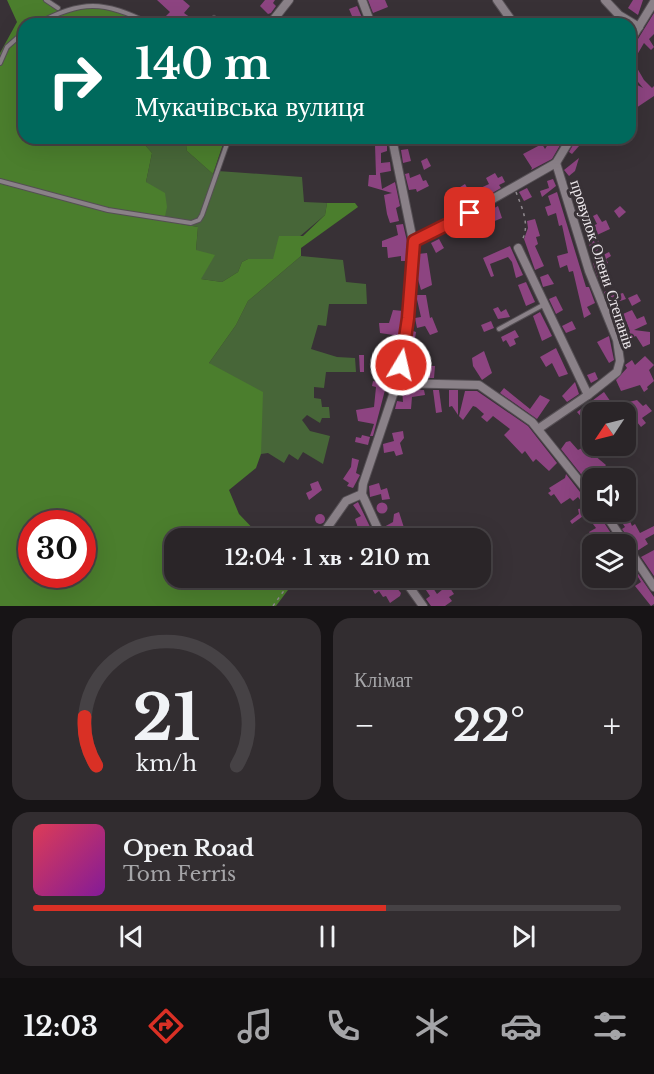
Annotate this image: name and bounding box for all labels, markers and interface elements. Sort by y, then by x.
text: 140 m [135,38,271,90]
icon: right [36,42,114,120]
text: Мукачівська вулиця [135,90,365,123]
street label: провулок Олени Степанів [566,177,640,351]
pin [444,187,495,238]
icon: arrive [453,196,486,229]
position arrow [369,333,433,397]
north arrow [582,402,636,456]
map controls [582,402,636,588]
button: sound [582,468,636,522]
speed limit sign: 30 [18,510,96,588]
button: layers [582,534,636,588]
text: 12:04 · 1 хв · 210 m [225,544,430,571]
text: Клімат [354,668,413,692]
text: 21 [133,679,200,757]
text: 22° [452,697,525,753]
text: − [354,705,375,746]
text: + [603,705,621,746]
text: km/h [136,750,197,777]
text: Open Road [123,835,254,862]
text: Tom Ferris [123,862,236,886]
icon: previous [115,920,148,953]
icon: pause [311,920,344,953]
icon: next [507,920,540,953]
icon: directions [145,1005,187,1047]
icon: music [234,1005,276,1047]
icon: phone [322,1005,364,1047]
icon: climate [411,1005,453,1047]
icon: car [500,1005,542,1047]
icon: filters [589,1005,631,1047]
text: 12:03 [23,1010,98,1043]

